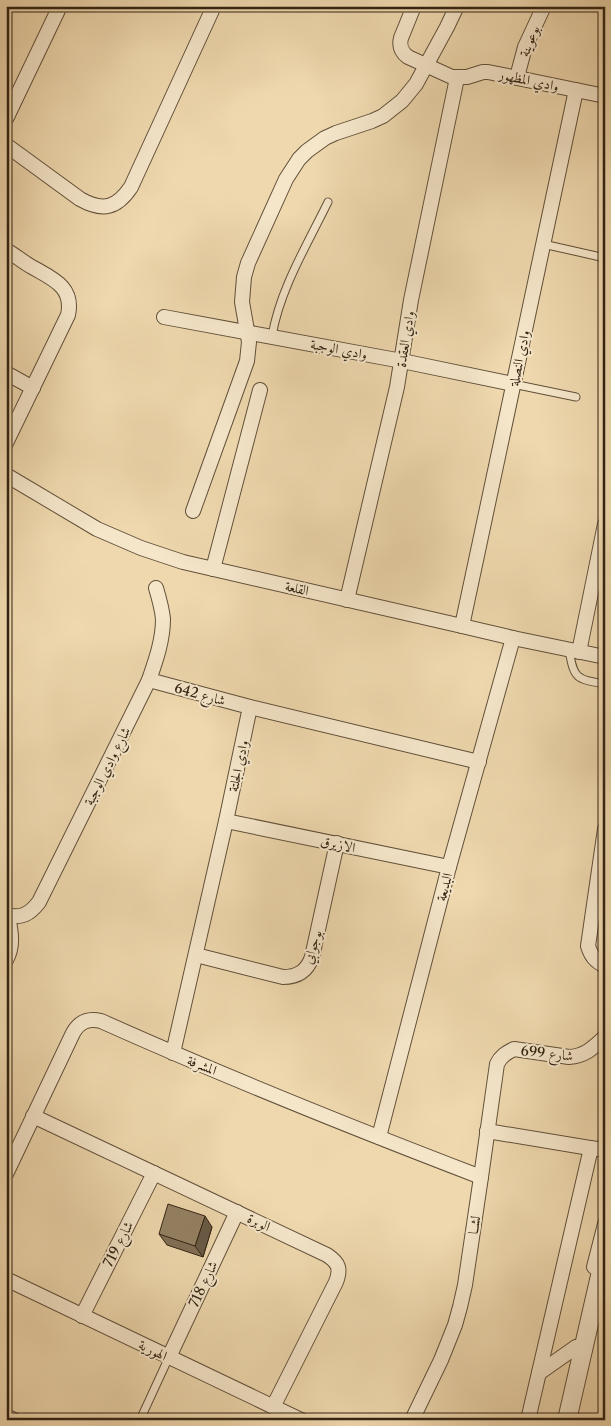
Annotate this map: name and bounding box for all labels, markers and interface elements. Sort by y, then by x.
street label: بوعوينة [515,23,543,59]
street label: وادي المظهور [495,64,561,98]
street label: وادي العقدة [392,309,421,369]
street label: وادي النصلة [504,328,537,389]
street label: وادي الوجبة [308,335,369,366]
street label: القلعة [283,577,311,599]
street label: شارع 642 [172,679,228,712]
street label: شارع وادي الوجبة [80,724,137,810]
street label: وادي الجلتة [224,738,255,794]
street label: الازيرق [319,832,357,856]
street label: البديعة [432,871,456,903]
street label: بوجوابي [298,927,329,967]
street label: شارع 699 [520,1041,574,1068]
street label: المشرفة [184,1051,220,1080]
street label: الوبرة [245,1209,273,1235]
street label: لشــا [464,1214,484,1236]
street label: شارع 719 [99,1218,140,1271]
street label: شارع 718 [184,1258,224,1311]
street label: الهورية [136,1335,170,1365]

